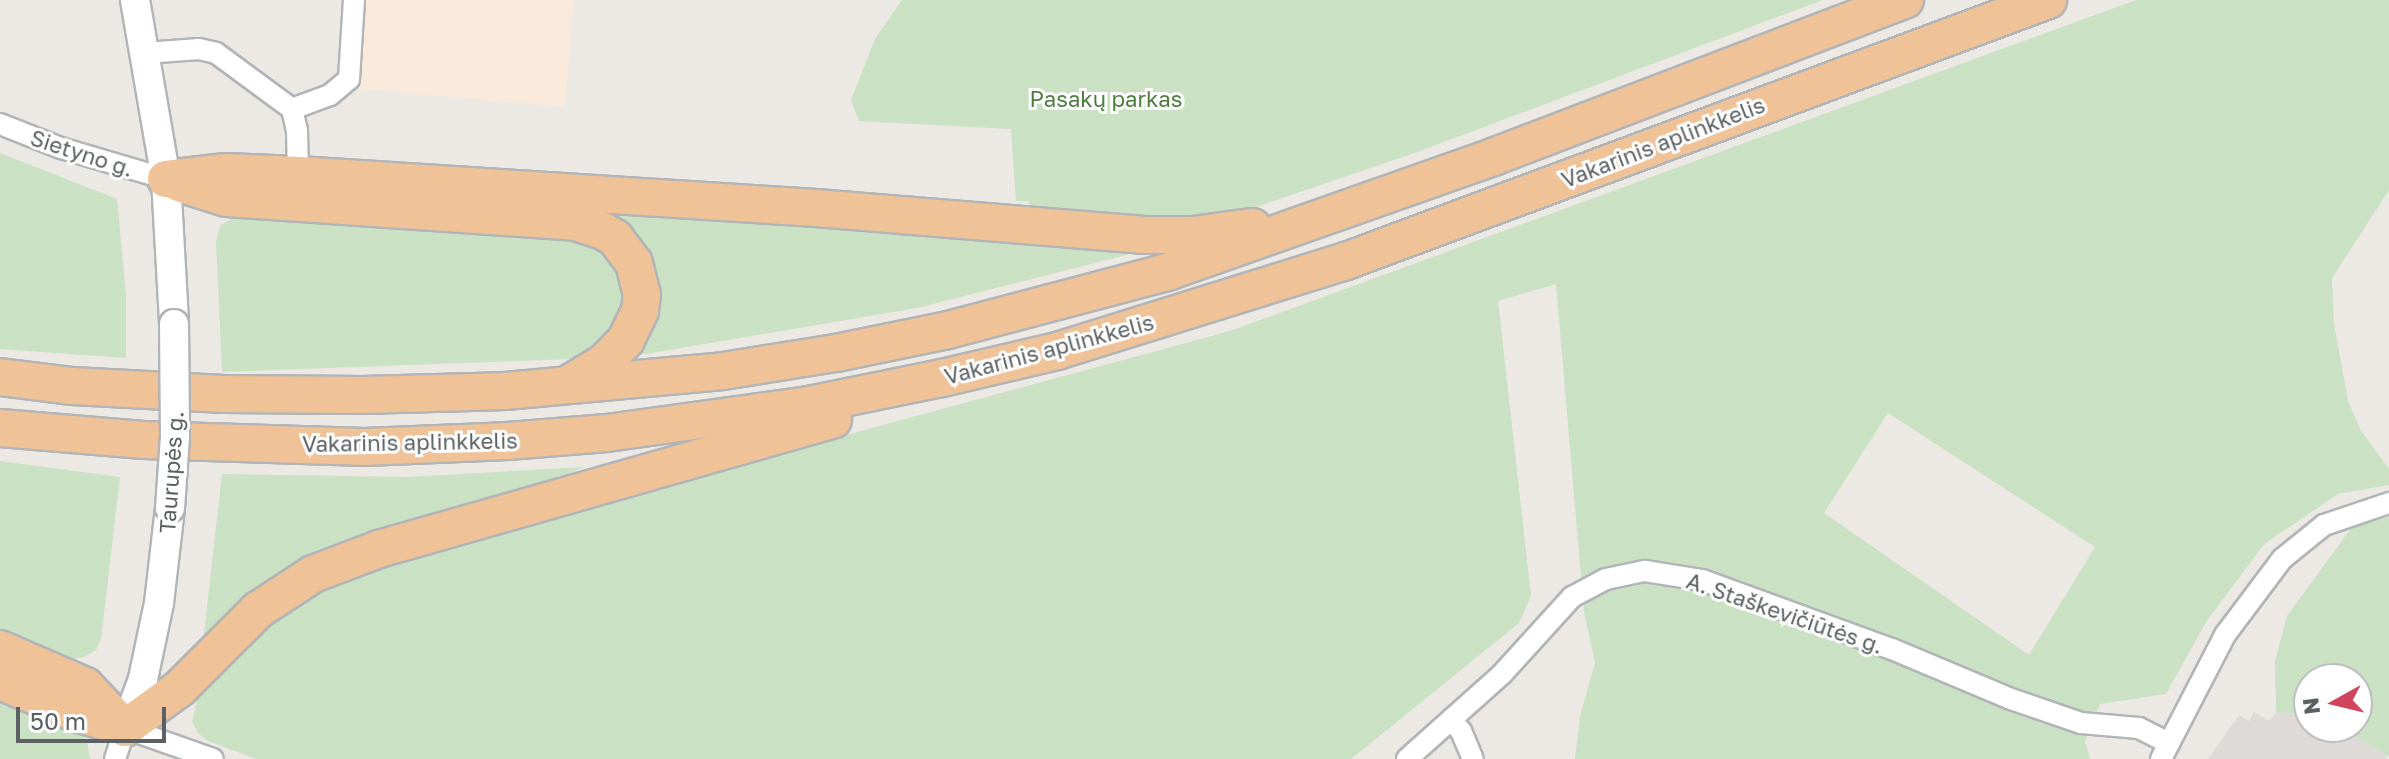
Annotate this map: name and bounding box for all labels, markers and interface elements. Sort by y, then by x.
park label: Pasakų parkas [1030,86,1182,112]
street label: Vakarinis aplinkkelis [1558,91,1768,193]
street label: Sietyno g. [27,124,137,182]
street label: Vakarinis aplinkkelis [941,308,1157,390]
street label: Taurupės g. [154,410,188,534]
street label: Vakarinis aplinkkelis [302,427,518,457]
street label: A. Staškevičiūtės g. [1683,567,1887,659]
north arrow [2293,663,2373,743]
scale bar [20,691,170,741]
text: N [2296,696,2325,716]
text: 50 m [30,706,86,735]

